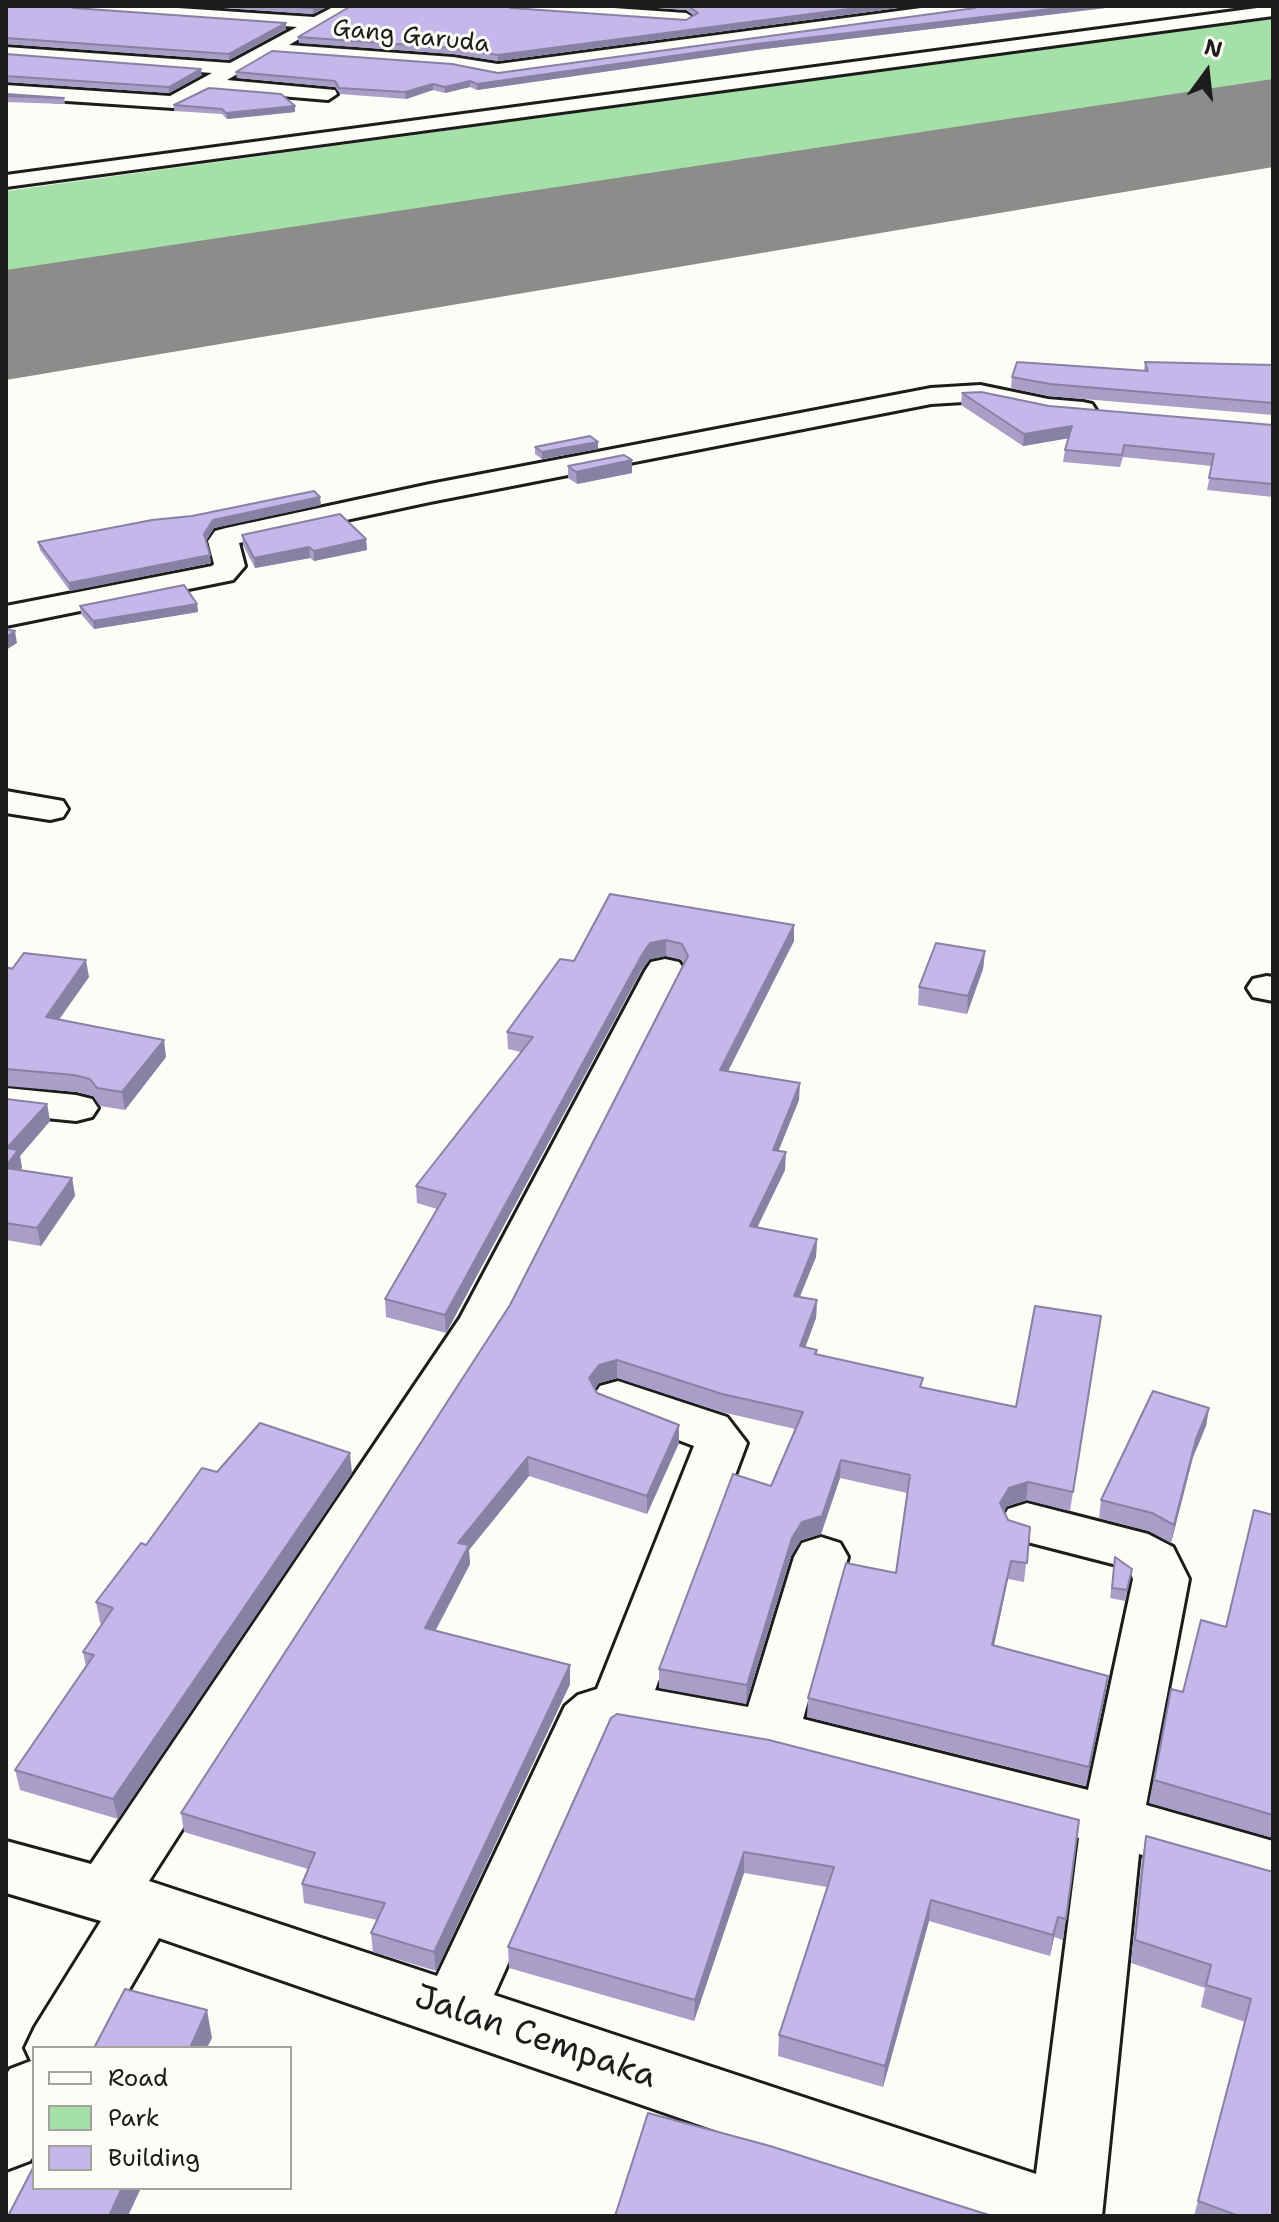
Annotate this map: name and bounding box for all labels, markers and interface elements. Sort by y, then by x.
street label: Gang Garuda [331,14,491,60]
north arrow [1167,32,1247,112]
text: N [1201,32,1226,65]
street label: Jalan Cempaka [409,1978,661,2098]
legend [32,2046,292,2190]
text: Road [108,2062,168,2094]
text: Park [108,2102,160,2134]
text: Building [108,2142,200,2174]

